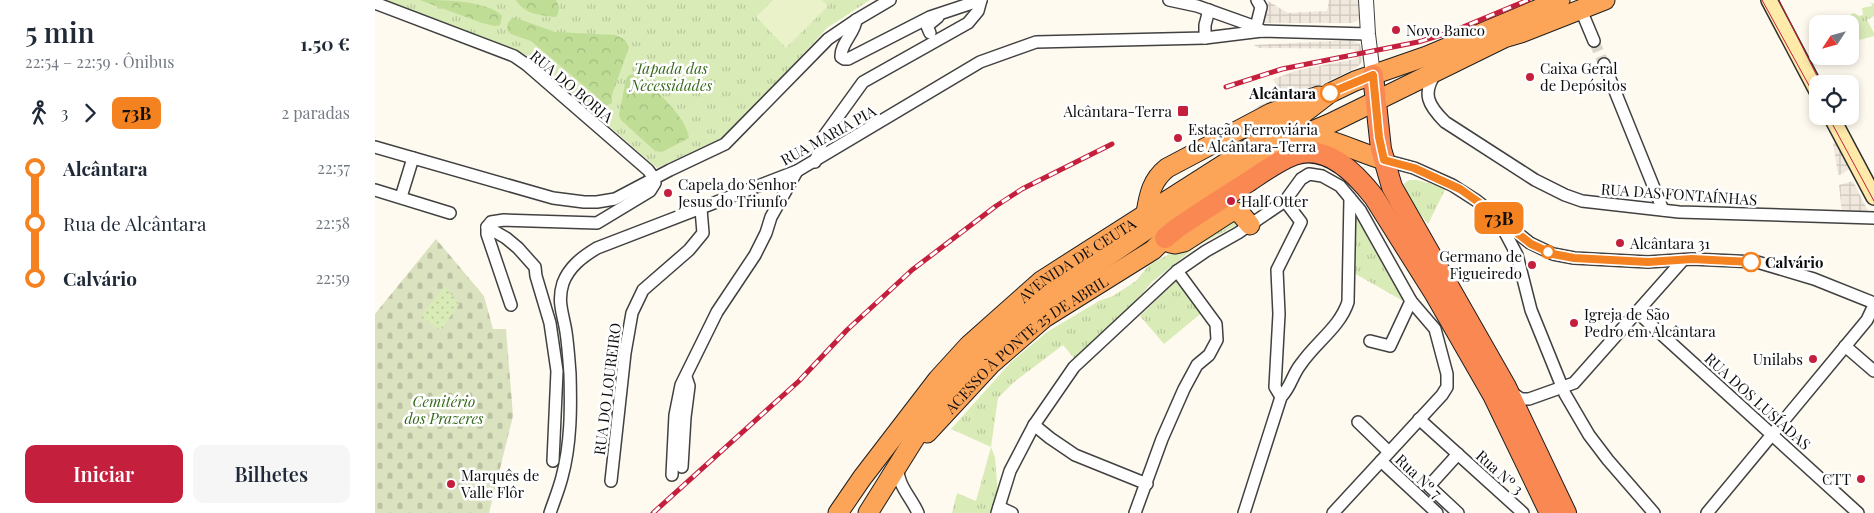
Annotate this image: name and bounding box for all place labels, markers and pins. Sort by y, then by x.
place label: Novo Banco [1406,20,1485,40]
marker: Novo Banco [1390,24,1402,36]
place label: Caixa Geral de Depósitos [1540,58,1627,95]
marker: Caixa Geral de Depósitos [1524,71,1536,83]
place label: Alcântara [1248,83,1316,103]
marker: Alcântara [1320,83,1340,103]
place label: Alcântara-Terra [1062,101,1173,121]
marker: Alcântara-Terra [1176,104,1190,118]
place label: Estação Ferroviária de Alcântara-Terra [1188,119,1319,156]
marker: Estação Ferroviária de Alcântara-Terra [1172,132,1184,144]
place label: Capela do Senhor Jesus do Triunfo [677,174,797,211]
marker: Capela do Senhor Jesus do Triunfo [662,187,674,199]
place label: Half Otter [1241,191,1308,211]
marker: Half Otter [1225,195,1237,207]
place label: Alcântara 31 [1629,233,1711,253]
marker: Alcântara 31 [1614,237,1626,249]
unlabelled marker [1541,245,1555,259]
place label: Germano de Figueiredo [1439,246,1522,283]
marker: Calvário [1741,252,1761,272]
place label: Calvário [1765,252,1823,272]
marker: Germano de Figueiredo [1526,259,1538,271]
place label: Igreja de São Pedro em Alcântara [1584,304,1716,341]
marker: Igreja de São Pedro em Alcântara [1568,317,1580,329]
place label: Unilabs [1753,349,1803,369]
marker: Unilabs [1807,353,1819,365]
place label: Marquês de Valle Flôr [460,465,539,502]
place label: CTT [1822,469,1851,489]
marker: CTT [1855,473,1867,485]
marker: Marquês de Valle Flôr [445,478,457,490]

